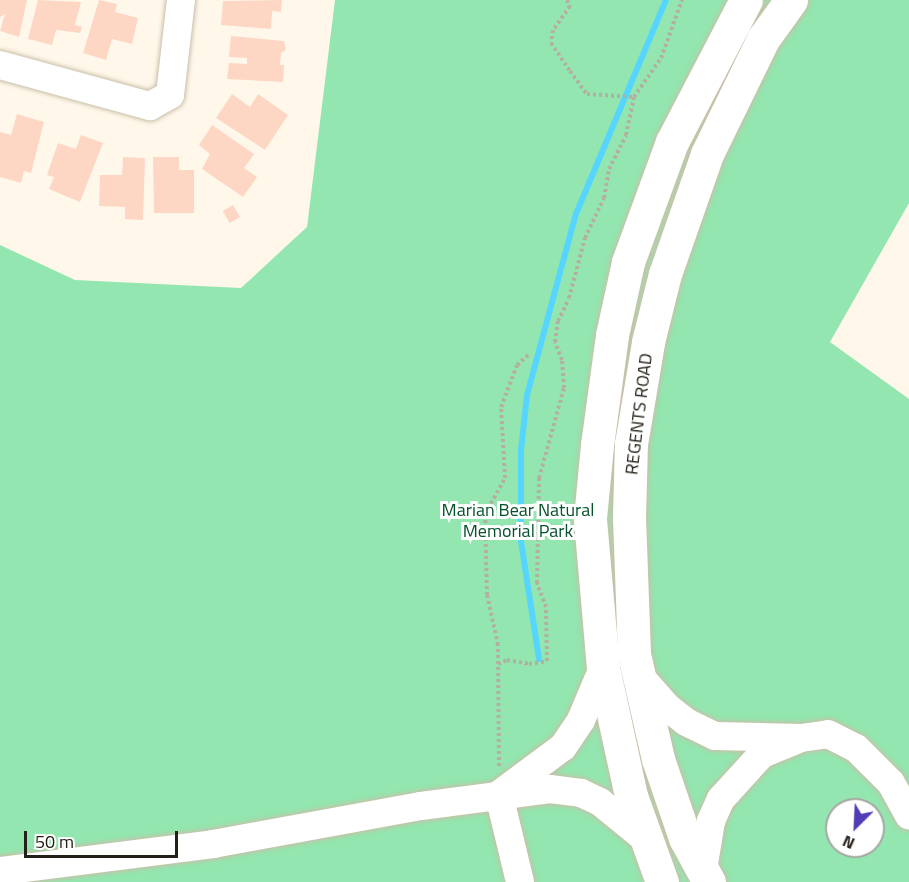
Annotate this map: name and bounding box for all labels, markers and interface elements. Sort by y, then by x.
street label: REGENTS ROAD [621,352,657,476]
park label: Marian Bear Natural Memorial Park [442,500,594,542]
north arrow [825,798,885,858]
scale bar [27,819,182,857]
text: 50 m [35,828,74,855]
text: N [839,829,858,856]

